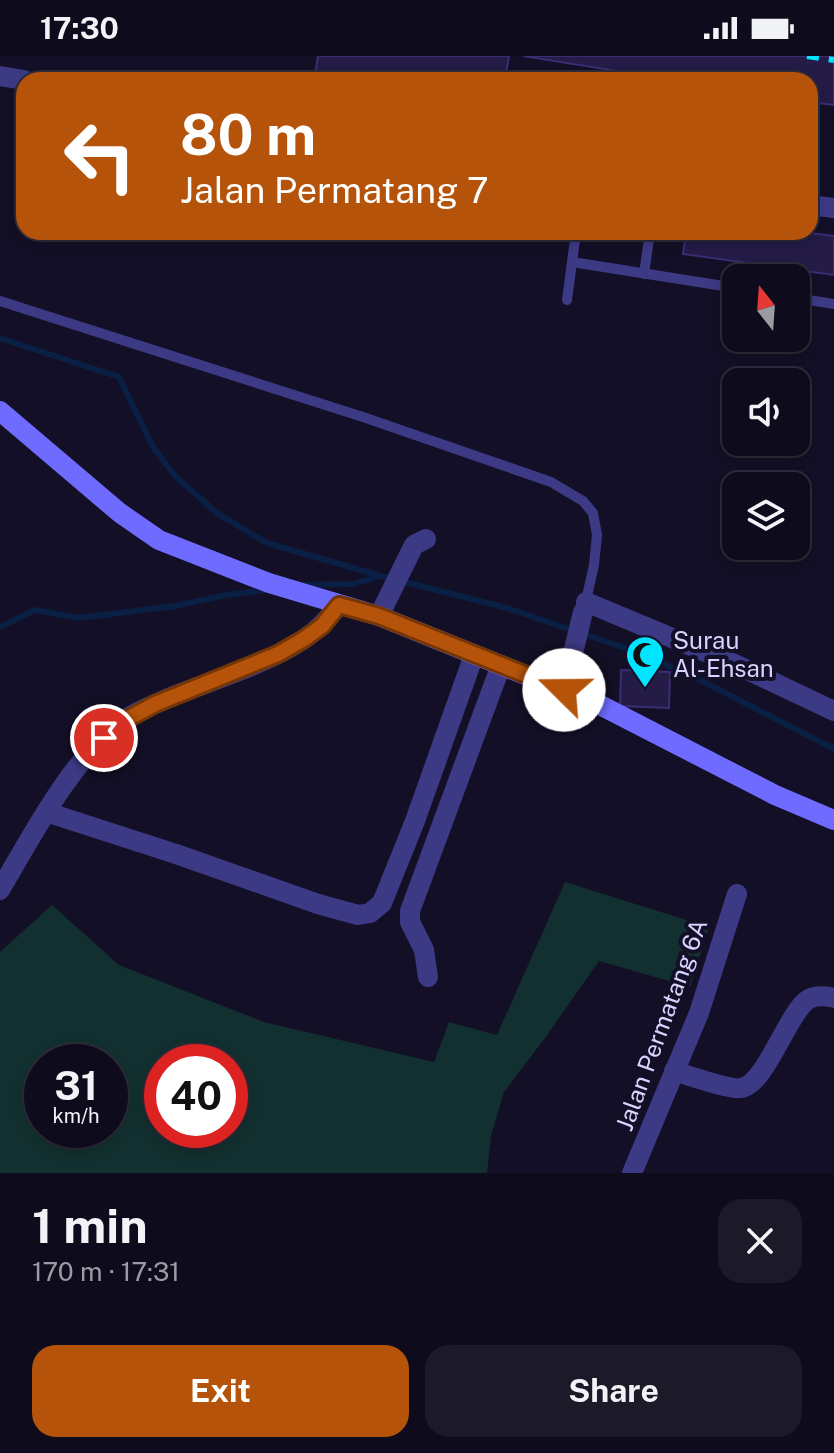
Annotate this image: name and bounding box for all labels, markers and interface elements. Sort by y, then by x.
text: 17:30 [40,10,119,46]
text: 80 m [180,102,316,168]
icon: left [48,104,152,208]
text: Jalan Permatang 7 [180,169,489,211]
north arrow [722,264,810,352]
map controls [722,264,810,560]
button: sound [722,368,810,456]
button: layers [722,472,810,560]
place label: Surau Al-Ehsan [673,626,774,682]
mosque icon: Surau Al-Ehsan [624,634,666,689]
position arrow [522,648,606,732]
pin [70,704,138,772]
icon: arrive [82,716,126,760]
street label: Jalan Permatang 6A [610,915,712,1134]
speed limit sign: 40 [144,1044,248,1148]
text: 31 [54,1062,98,1109]
text: km/h [52,1104,100,1128]
text: 1 min [32,1197,148,1254]
button: close [718,1199,802,1283]
text: 170 m · 17:31 [32,1256,180,1287]
button: Exit [32,1345,409,1437]
button: Share [425,1345,802,1437]

